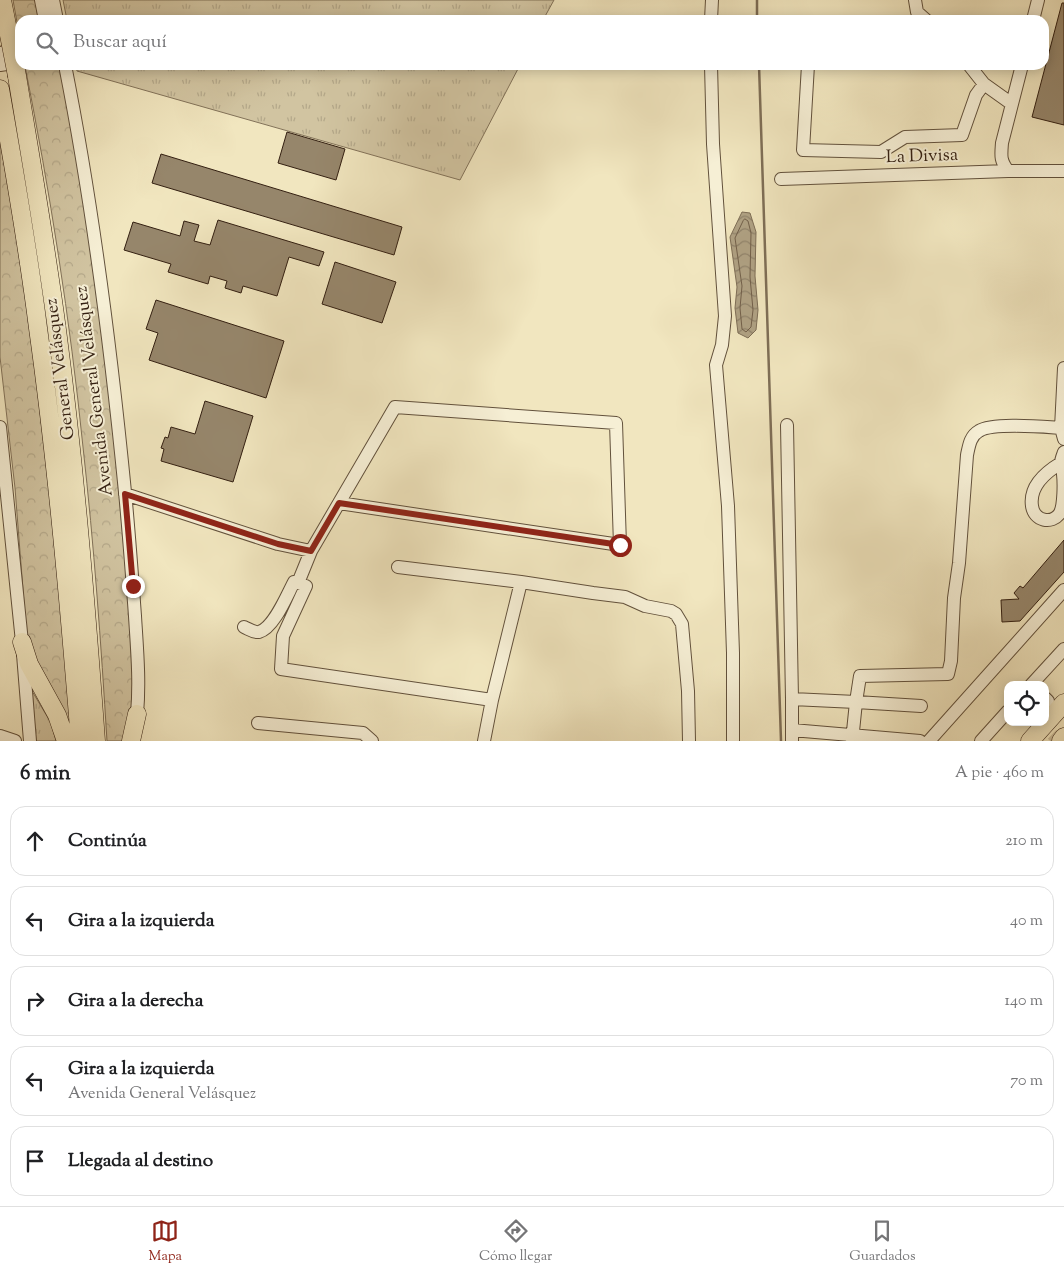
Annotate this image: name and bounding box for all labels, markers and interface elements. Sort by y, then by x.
search box [15,15,1049,70]
icon: search [33,29,61,57]
text: Buscar aquí [73,29,167,56]
street label: La Divisa [885,143,959,171]
street label: Avenida General Velásquez [69,284,121,498]
street label: General Velásquez [39,296,83,441]
route start [609,534,632,557]
route end [122,575,145,598]
map controls [1004,681,1049,726]
button: locate [1004,681,1049,726]
text: 6 min [20,759,71,789]
text: A pie · 460 m [955,762,1044,785]
icon: ahead [21,827,49,855]
text: Continúa [68,828,147,855]
text: 210 m [1005,830,1043,853]
icon: left [21,907,49,935]
text: Gira a la izquierda [68,908,214,935]
text: 40 m [1010,910,1043,933]
icon: right [21,987,49,1015]
text: Gira a la derecha [68,988,203,1015]
text: 140 m [1005,990,1043,1013]
text: Gira a la izquierda [68,1056,214,1083]
icon: left [21,1067,49,1095]
text: 70 m [1010,1070,1043,1093]
text: Avenida General Velásquez [68,1083,256,1106]
icon: arrive [21,1147,49,1175]
text: Llegada al destino [68,1148,213,1175]
tab: Mapa [149,1217,182,1267]
tab: Cómo llegar [479,1217,552,1267]
tab: Guardados [849,1217,915,1267]

